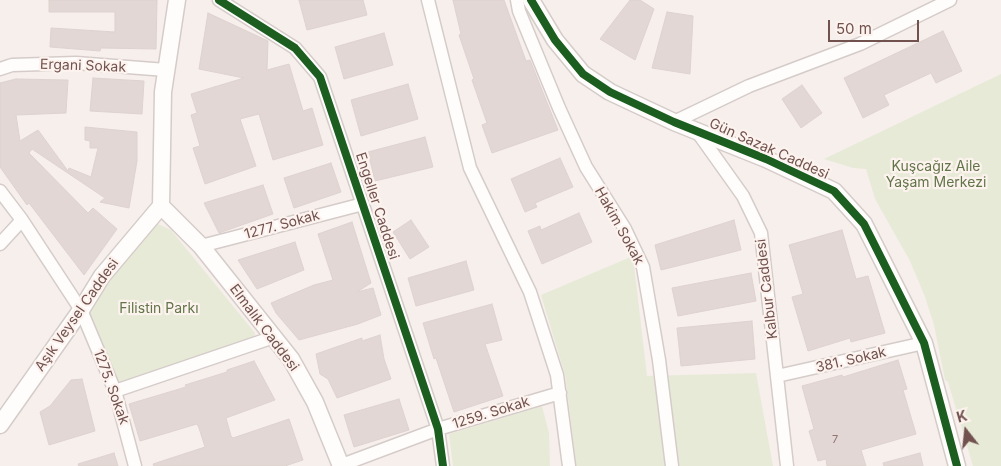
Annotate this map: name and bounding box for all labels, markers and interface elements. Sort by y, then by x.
scale bar [831,10,922,42]
text: 50 m [836,19,872,38]
street label: Ergani Sokak [40,56,126,76]
street label: Gün Sazak Caddesi [707,115,831,183]
street label: Engeller Caddesi [352,150,402,262]
park label: Kuşcağız Aile Yaşam Merkezi [886,159,986,192]
street label: Hakim Sokak [591,184,647,268]
street label: 1277. Sokak [243,207,321,243]
street label: Kalbur Caddesi [753,238,781,340]
street label: Aşık Veysel Caddesi [32,255,122,375]
street label: Elmalık Caddesi [226,281,302,375]
park label: Filistin Parkı [119,301,199,317]
street label: 381. Sokak [814,344,888,376]
street label: 1275. Sokak [90,347,132,427]
street label: 1259. Sokak [450,393,532,433]
north arrow [941,406,991,456]
text: K [955,407,969,426]
house number: 7 [832,433,838,447]

